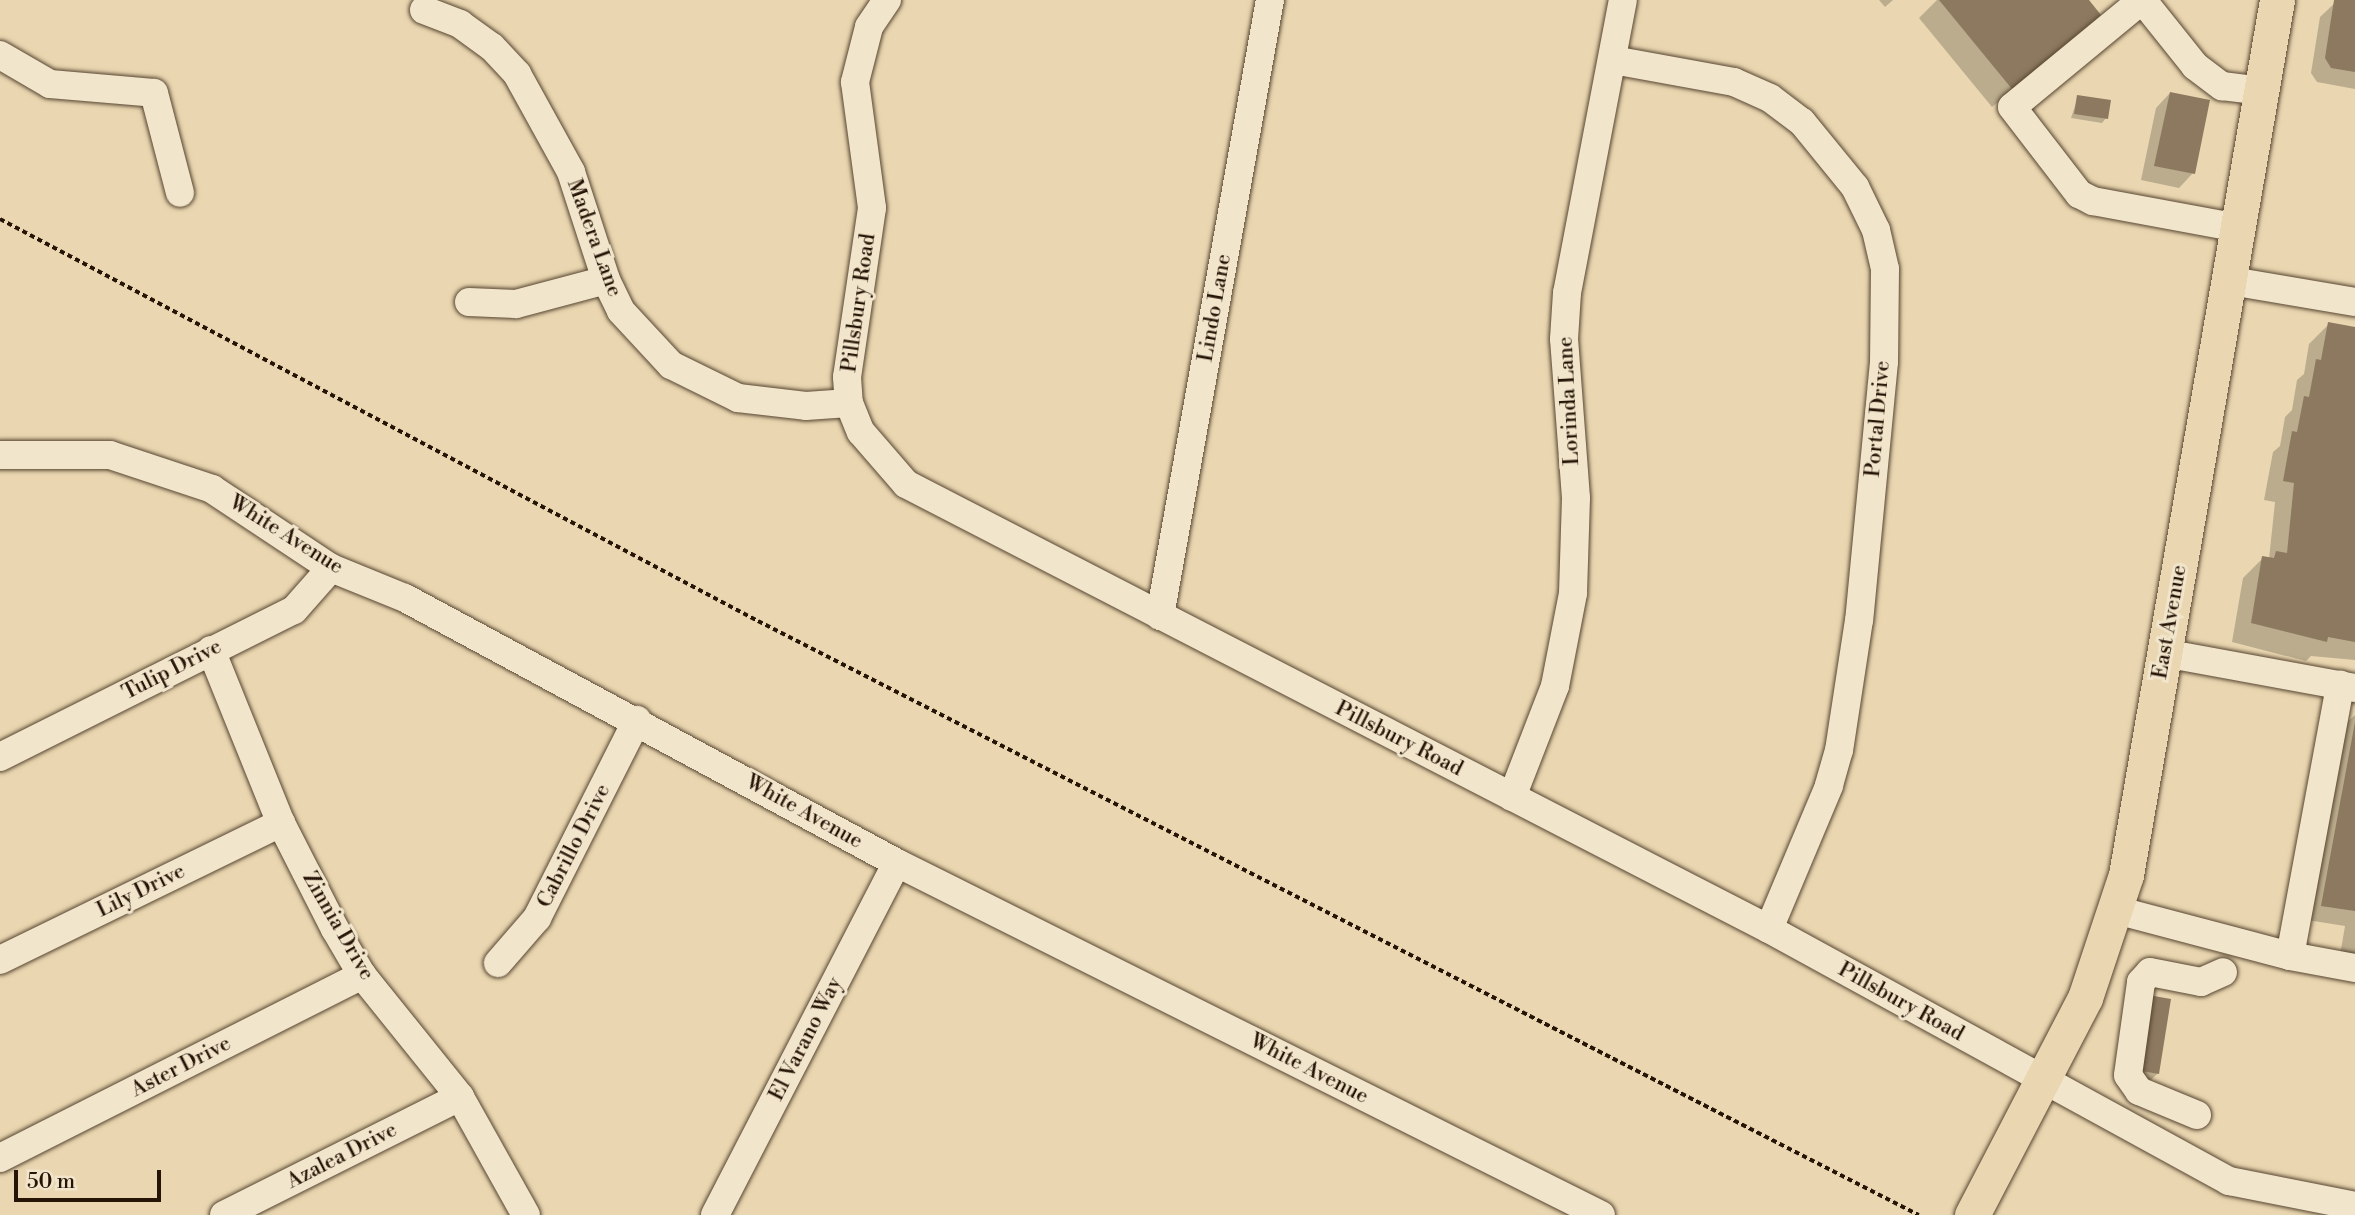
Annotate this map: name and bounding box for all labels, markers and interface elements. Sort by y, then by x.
street label: Madera Lane [561,176,627,300]
street label: Pillsbury Road [837,232,881,374]
street label: Lindo Lane [1193,252,1237,364]
street label: Lorinda Lane [1553,336,1585,466]
street label: Portal Drive [1860,360,1896,478]
street label: White Avenue [224,490,348,580]
street label: East Avenue [2148,563,2192,681]
street label: Tulip Drive [118,634,226,706]
street label: Pillsbury Road [1331,696,1467,782]
street label: White Avenue [741,770,867,854]
street label: Cabrillo Drive [532,780,616,912]
street label: Lily Drive [93,859,189,923]
street label: Zinnia Drive [297,867,379,985]
street label: Pillsbury Road [1834,957,1968,1047]
street label: El Varano Way [764,973,848,1105]
street label: White Avenue [1246,1028,1372,1110]
street label: Aster Drive [127,1031,235,1103]
street label: Azalea Drive [283,1117,401,1195]
scale bar [18,1156,164,1200]
text: 50 m [27,1169,75,1195]

